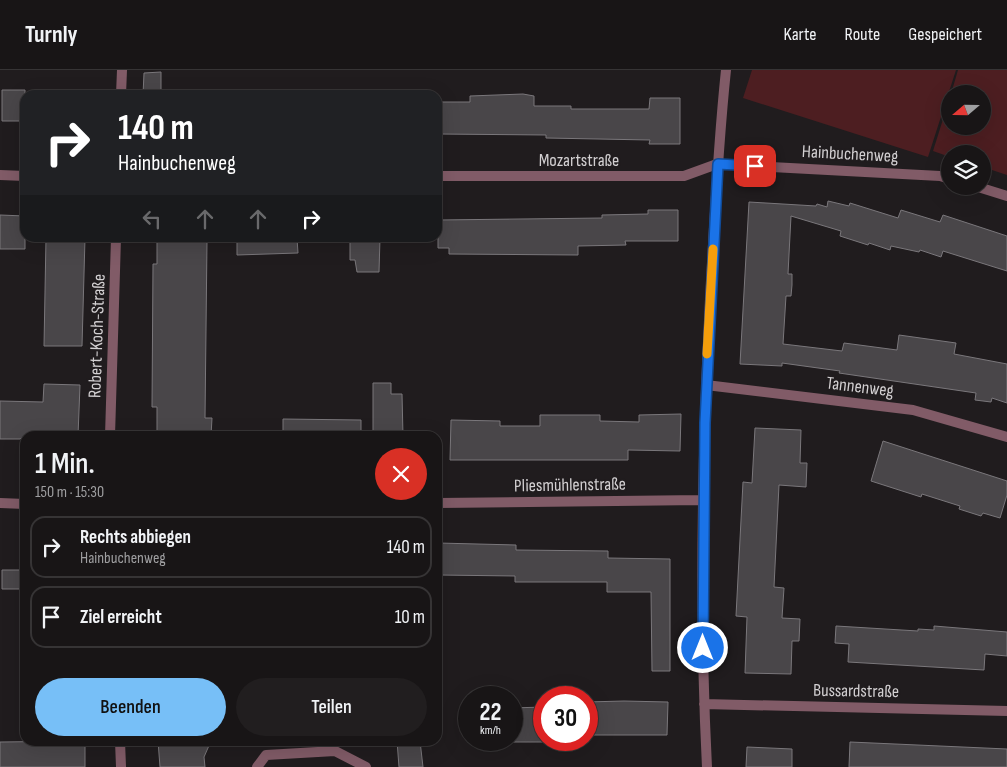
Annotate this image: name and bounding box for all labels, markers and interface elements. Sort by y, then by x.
text: Turnly [25,20,78,49]
text: Karte [784,24,817,45]
text: Route [845,24,880,45]
text: Gespeichert [908,24,982,45]
north arrow [941,85,991,135]
map controls [941,85,991,195]
text: 140 m [118,107,194,150]
icon: right [35,110,100,175]
street label: Hainbuchenweg [801,141,899,167]
pin [734,145,776,187]
button: layers [941,145,991,195]
text: Hainbuchenweg [118,150,236,177]
street label: Mozartstraße [539,150,619,171]
icon: arrive [741,152,769,180]
icon: left [138,205,166,233]
icon: ahead [191,205,219,233]
icon: ahead [244,205,272,233]
icon: right [297,205,325,233]
street label: Robert-Koch-Straße [84,274,110,398]
street label: Tannenweg [825,372,895,402]
text: 1 Min. [35,446,95,482]
button: close [375,448,427,500]
street label: Pliesmühlenstraße [514,474,626,496]
text: 150 m · 15:30 [35,483,104,502]
text: Rechts abbiegen [80,526,191,549]
icon: right [37,533,65,561]
text: 140 m [387,536,425,559]
text: Hainbuchenweg [80,549,166,568]
icon: arrive [37,603,65,631]
text: Ziel erreicht [80,606,162,629]
text: 10 m [395,606,425,629]
position arrow [676,621,728,673]
button: Beenden [35,678,226,736]
button: Teilen [236,678,427,736]
street label: Bussardstraße [813,680,899,702]
speed limit sign: 30 [533,686,598,751]
text: 22 [480,697,501,728]
text: km/h [480,723,501,738]

